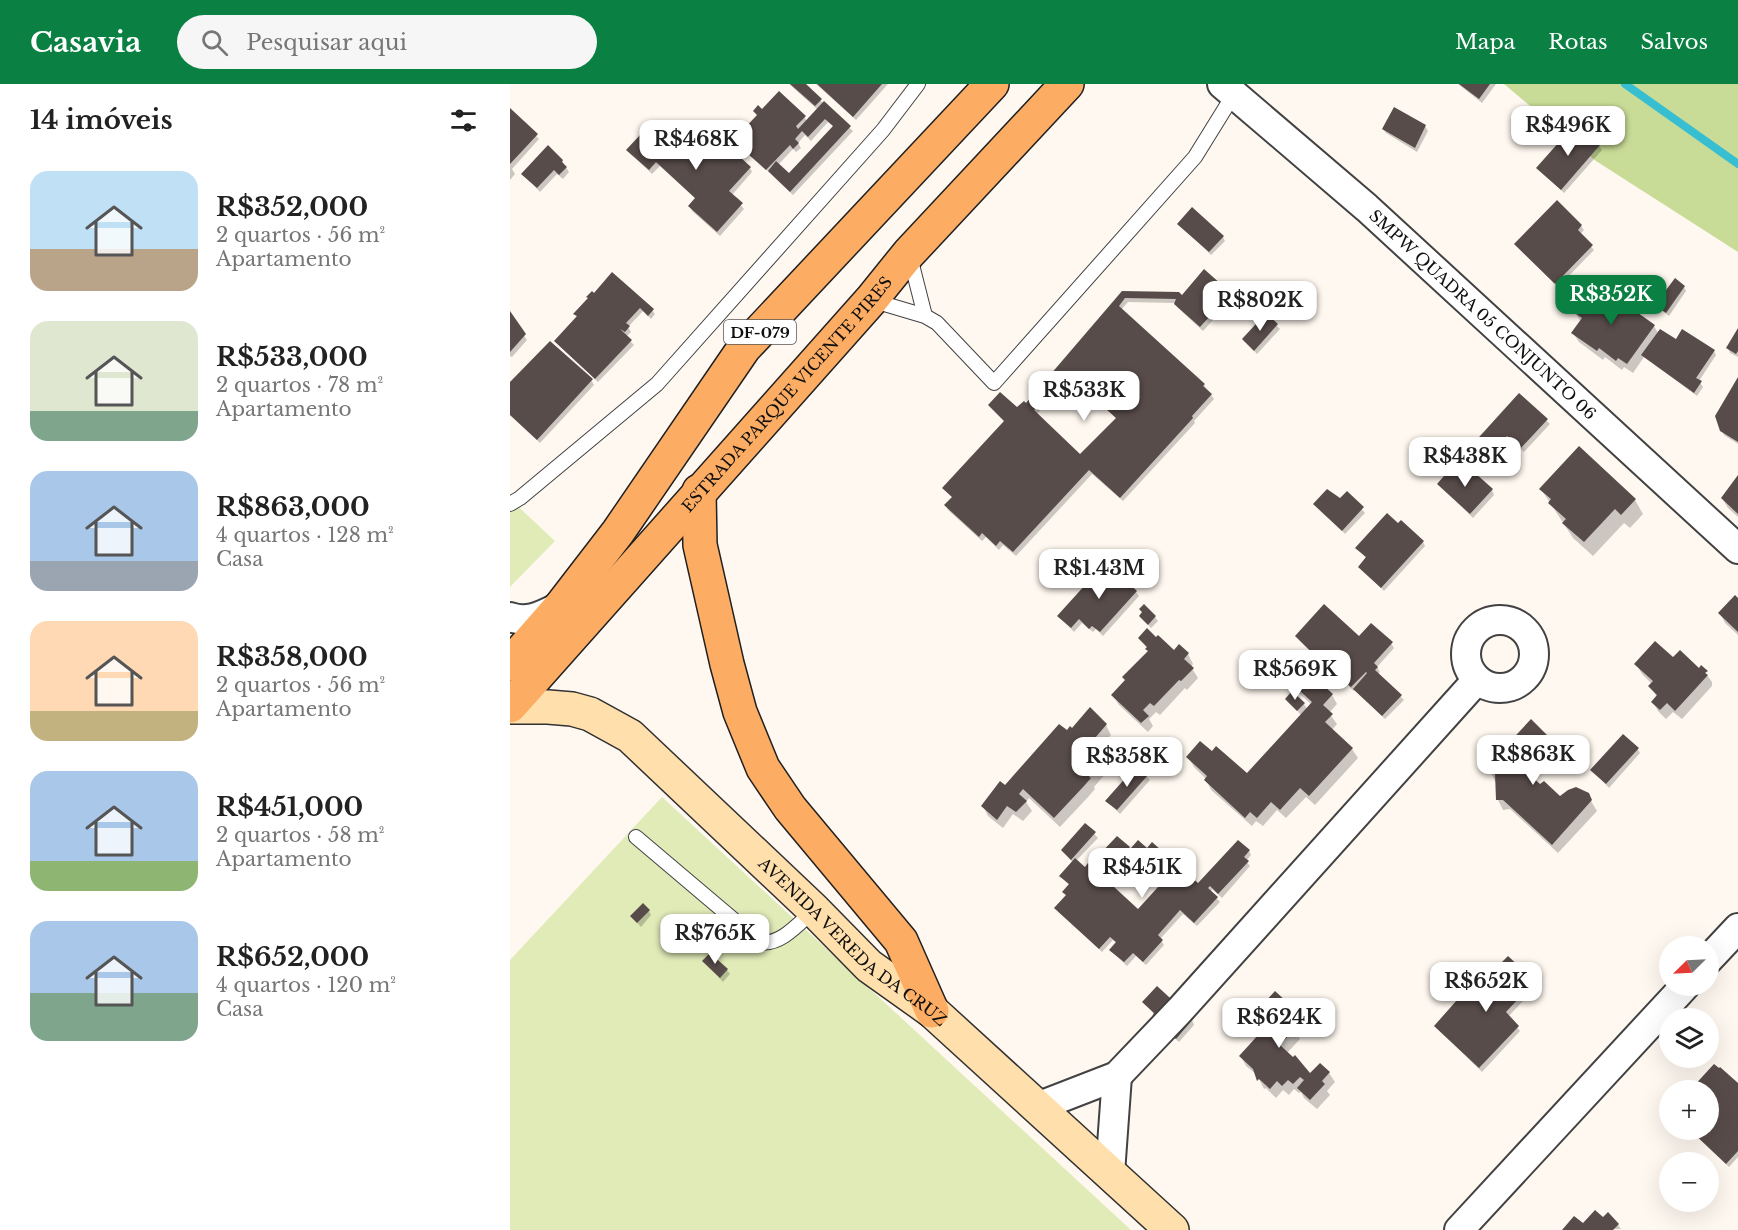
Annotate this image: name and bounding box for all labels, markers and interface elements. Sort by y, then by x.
search box [177,15,597,69]
text: Casavia [30,25,141,60]
icon: search [198,26,231,59]
text: Pesquisar aqui [246,29,407,56]
text: Mapa [1455,29,1515,55]
text: Rotas [1548,29,1608,55]
text: Salvos [1641,29,1708,55]
text: 14 imóveis [30,104,173,136]
icon: filters [447,104,480,137]
pin: R$496K [1519,106,1617,157]
text: R$496K [1525,113,1611,137]
pin: R$468K [647,120,745,171]
text: R$468K [653,127,739,151]
text: R$352,000 [216,191,368,223]
icon: home [78,195,150,267]
street label: SMPW QUADRA 05 CONJUNTO 06 [1365,205,1600,424]
text: 2 quartos · 56 m² [216,223,385,247]
text: Apartamento [216,247,352,271]
street label: ESTRADA PARQUE VICENTE PIRES [677,272,896,516]
pin: R$352K [1562,275,1660,326]
pin: R$802K [1211,281,1309,332]
text: R$352K [1569,282,1653,306]
text: R$802K [1217,288,1303,312]
road number: DF-079 [724,320,796,344]
text: R$533,000 [216,341,368,373]
icon: home [78,345,150,417]
pin: R$533K [1035,371,1133,422]
text: 2 quartos · 78 m² [216,373,383,397]
text: R$533K [1043,378,1126,402]
text: Apartamento [216,397,352,421]
pin: R$438K [1416,437,1514,488]
text: R$438K [1423,444,1507,468]
text: R$863,000 [216,491,370,523]
icon: home [78,495,150,567]
text: 4 quartos · 128 m² [216,523,394,547]
text: Casa [216,547,263,571]
pin: R$1.43M [1044,549,1154,600]
text: R$1.43M [1053,556,1145,580]
text: R$358,000 [216,641,368,673]
icon: home [78,645,150,717]
pin: R$569K [1246,650,1344,701]
text: R$569K [1253,657,1337,681]
text: 2 quartos · 56 m² [216,673,385,697]
text: Apartamento [216,697,352,721]
pin: R$863K [1484,735,1582,786]
pin: R$358K [1078,737,1176,788]
text: R$863K [1491,742,1575,766]
text: R$358K [1086,744,1168,768]
text: R$451,000 [216,791,363,823]
icon: home [78,795,150,867]
text: 2 quartos · 58 m² [216,823,384,847]
text: Apartamento [216,847,352,871]
pin: R$451K [1093,848,1191,899]
street label: AVENIDA VEREDA DA CRUZ [754,852,951,1030]
text: R$451K [1102,855,1182,879]
pin: R$765K [666,914,764,965]
text: R$765K [674,921,756,945]
north arrow [1659,936,1719,996]
map controls [1659,936,1719,1212]
text: R$652,000 [216,941,369,973]
icon: home [78,945,150,1017]
pin: R$652K [1437,962,1535,1013]
text: R$652K [1444,969,1528,993]
text: 4 quartos · 120 m² [216,973,396,997]
text: Casa [216,997,263,1021]
pin: R$624K [1230,998,1328,1049]
text: R$624K [1236,1005,1322,1029]
button: layers [1659,1008,1719,1068]
button: + [1659,1080,1719,1140]
button: − [1659,1152,1719,1212]

